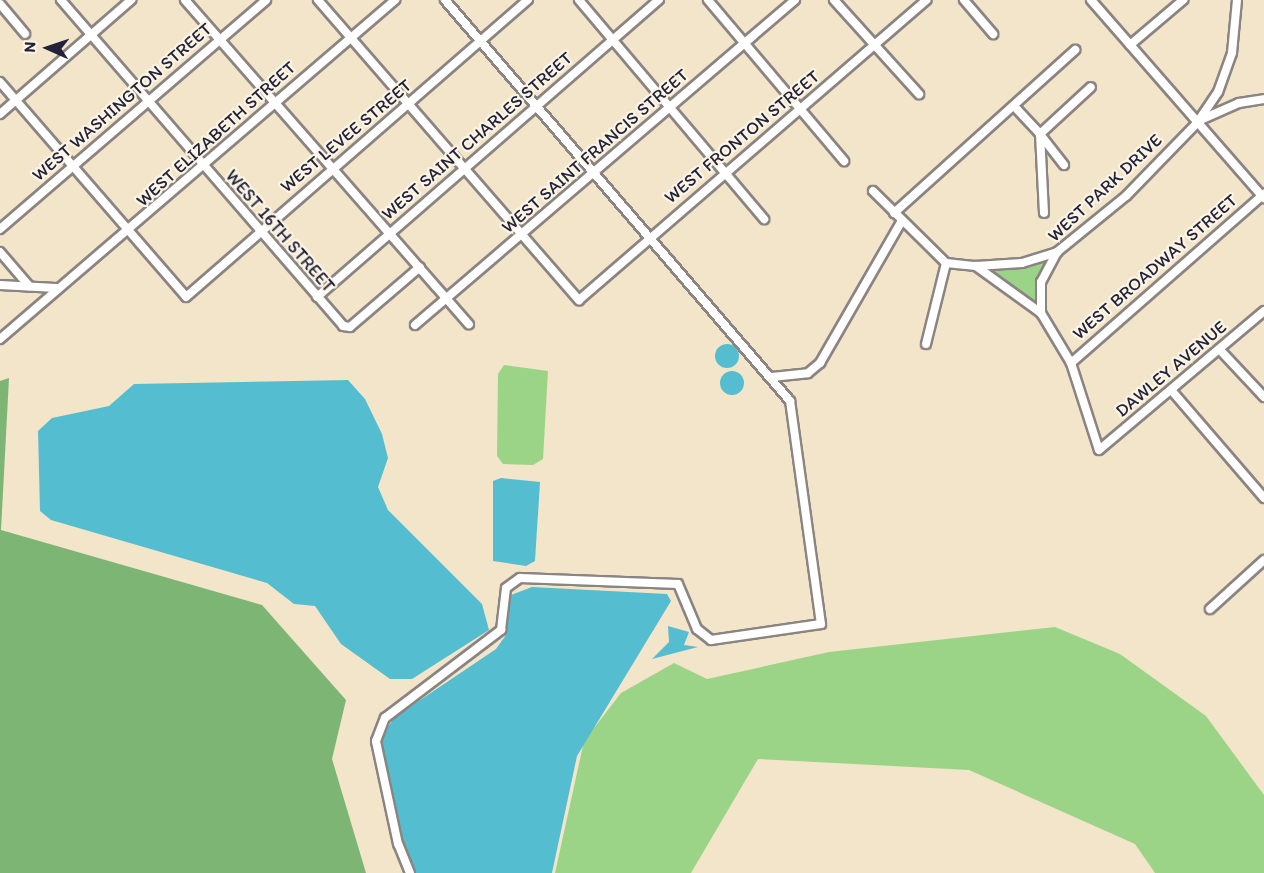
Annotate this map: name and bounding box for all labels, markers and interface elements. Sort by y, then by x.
north arrow [18,18,78,78]
street label: WEST WASHINGTON STREET [29,19,215,185]
street label: WEST SAINT CHARLES STREET [378,48,576,224]
street label: WEST ELIZABETH STREET [133,57,299,211]
street label: WEST SAINT FRANCIS STREET [498,65,692,237]
street label: WEST FRONTON STREET [660,66,824,208]
street label: WEST LEVEE STREET [276,75,416,197]
street label: WEST PARK DRIVE [1044,130,1166,246]
street label: WEST 16TH STREET [221,165,339,297]
street label: WEST BROADWAY STREET [1068,189,1242,345]
street label: DAWLEY AVENUE [1111,316,1231,422]

